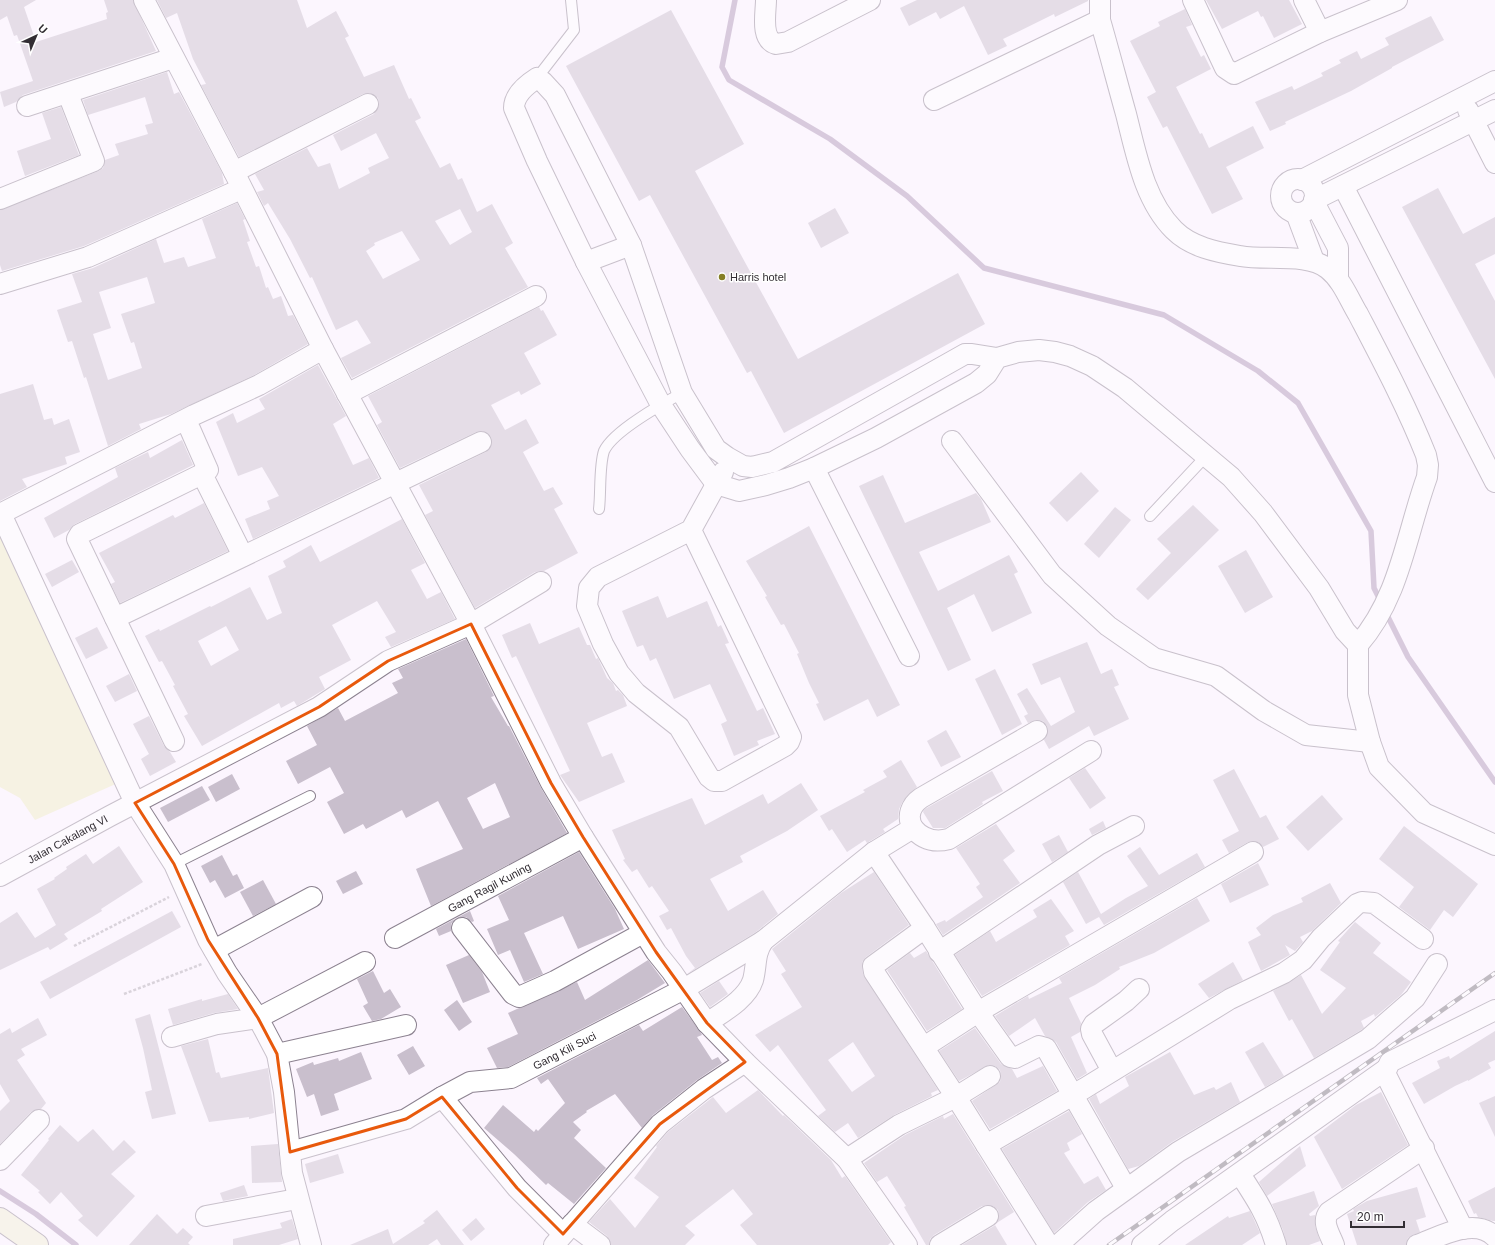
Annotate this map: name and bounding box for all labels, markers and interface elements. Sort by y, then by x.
north arrow [16,16,56,56]
text: U [36,22,50,36]
place label: Harris hotel [730,271,786,283]
marker: Harris hotel [717,272,727,282]
street label: Jalan Cakalang VI [25,812,110,866]
street label: Gang Ragil Kuning [446,860,533,915]
street label: Gang Kili Suci [531,1029,598,1072]
scale bar [1351,1203,1404,1229]
text: 20 m [1357,1210,1384,1224]

